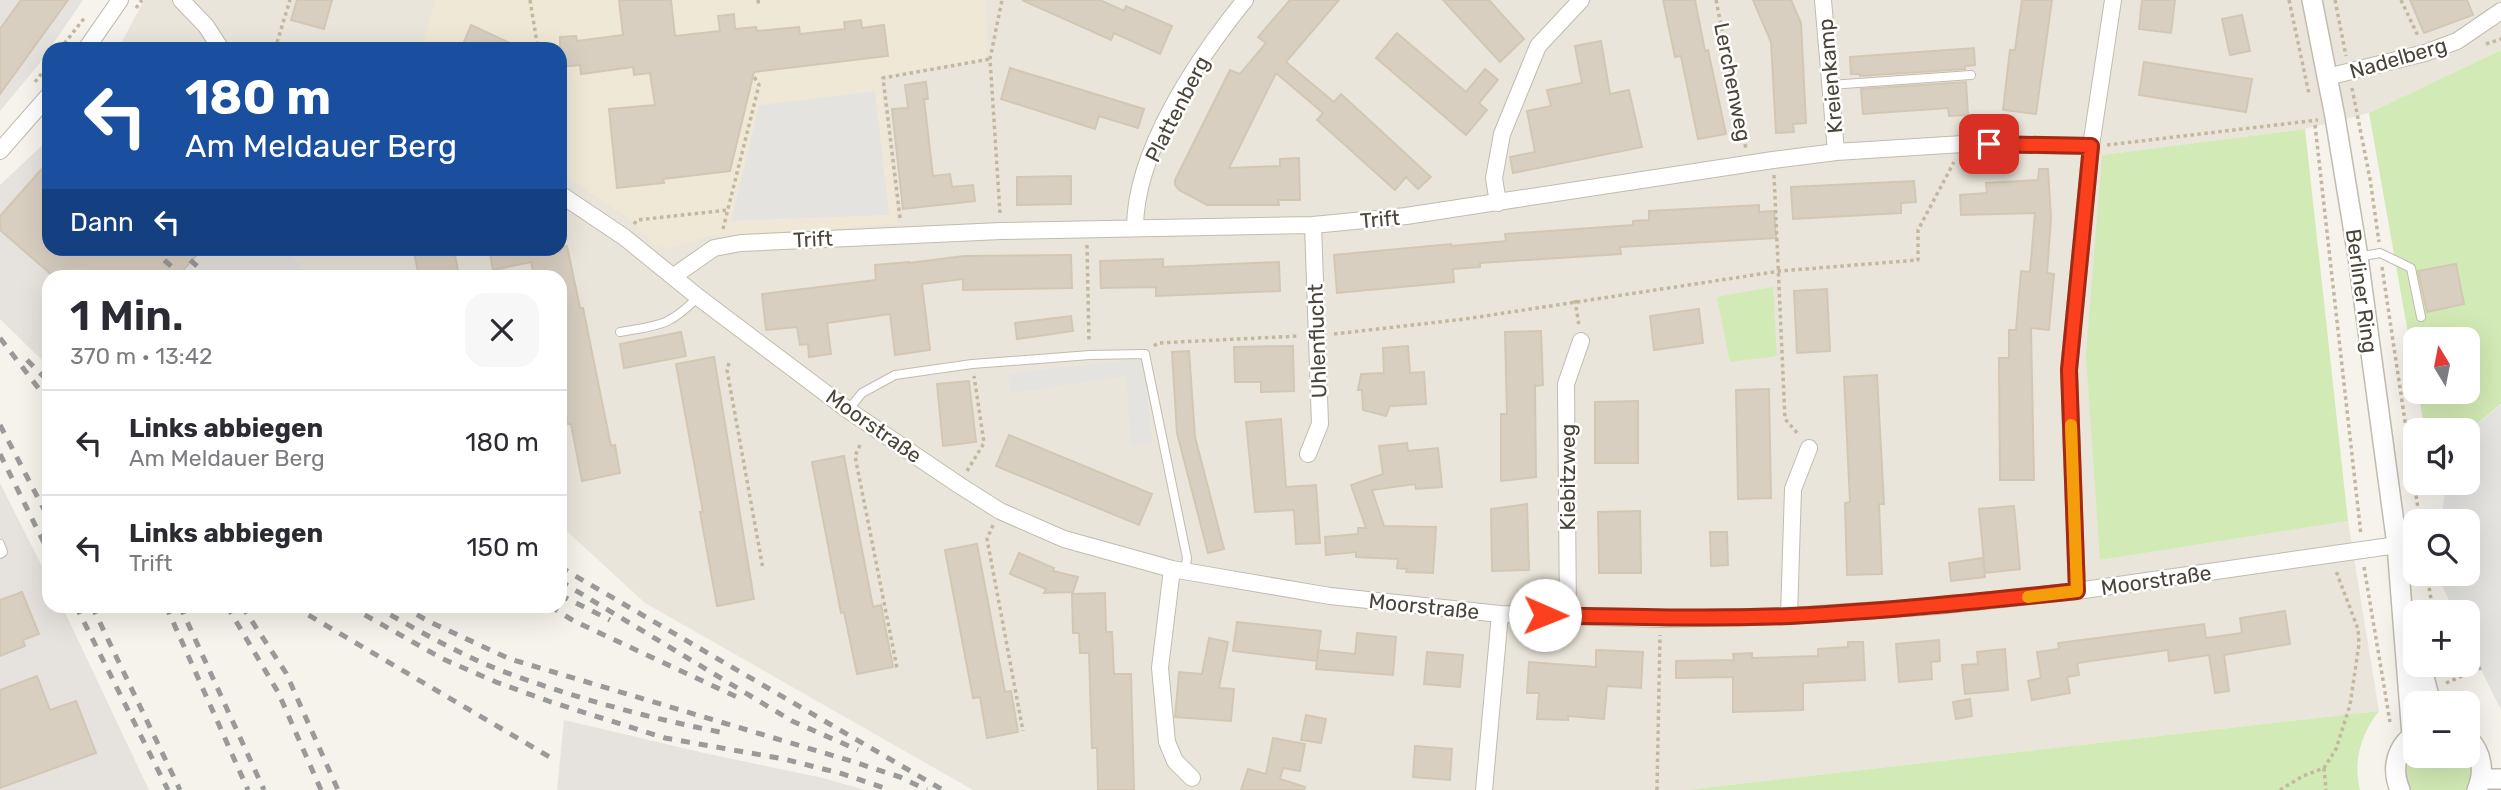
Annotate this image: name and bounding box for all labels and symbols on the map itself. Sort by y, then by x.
street label: Kreienkamp [1813,18,1847,134]
street label: Lerchenweg [1709,20,1757,144]
street label: Nadelberg [2346,32,2450,84]
street label: Plattenberg [1140,52,1214,166]
pin [1959,114,2019,174]
street label: Trift [1359,205,1401,233]
street label: Trift [792,225,834,253]
street label: Berliner Ring [2341,227,2383,355]
street label: Uhlenflucht [1303,283,1331,399]
north arrow [2403,327,2480,404]
street label: Moorstraße [821,384,927,468]
street label: Kiebitzweg [1555,424,1580,530]
street label: Moorstraße [2099,560,2213,600]
position arrow [1508,578,1582,652]
street label: Moorstraße [1367,588,1481,624]

